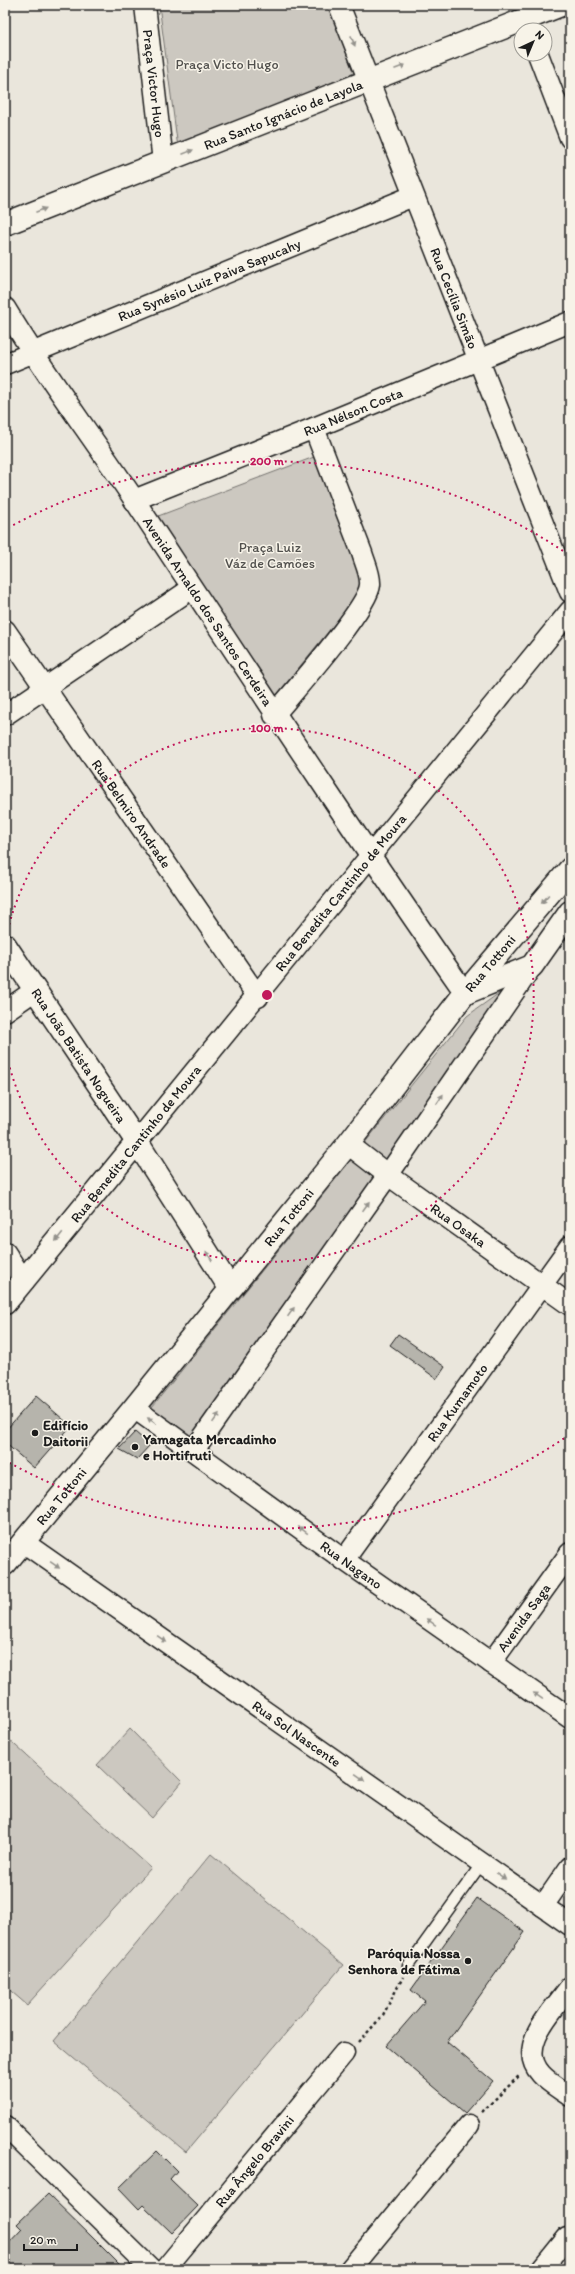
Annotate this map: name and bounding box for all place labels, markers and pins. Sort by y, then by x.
centre of rings [260,988,274,1002]
place label: Edifício Daitorii [43,1417,88,1450]
marker: Edifício Daitorii [30,1428,40,1438]
place label: Yamagata Mercadinho e Hortifruti [142,1431,276,1464]
marker: Yamagata Mercadinho e Hortifruti [130,1442,140,1452]
place label: Paróquia Nossa Senhora de Fátima [348,1945,461,1978]
marker: Paróquia Nossa Senhora de Fátima [463,1956,473,1966]

